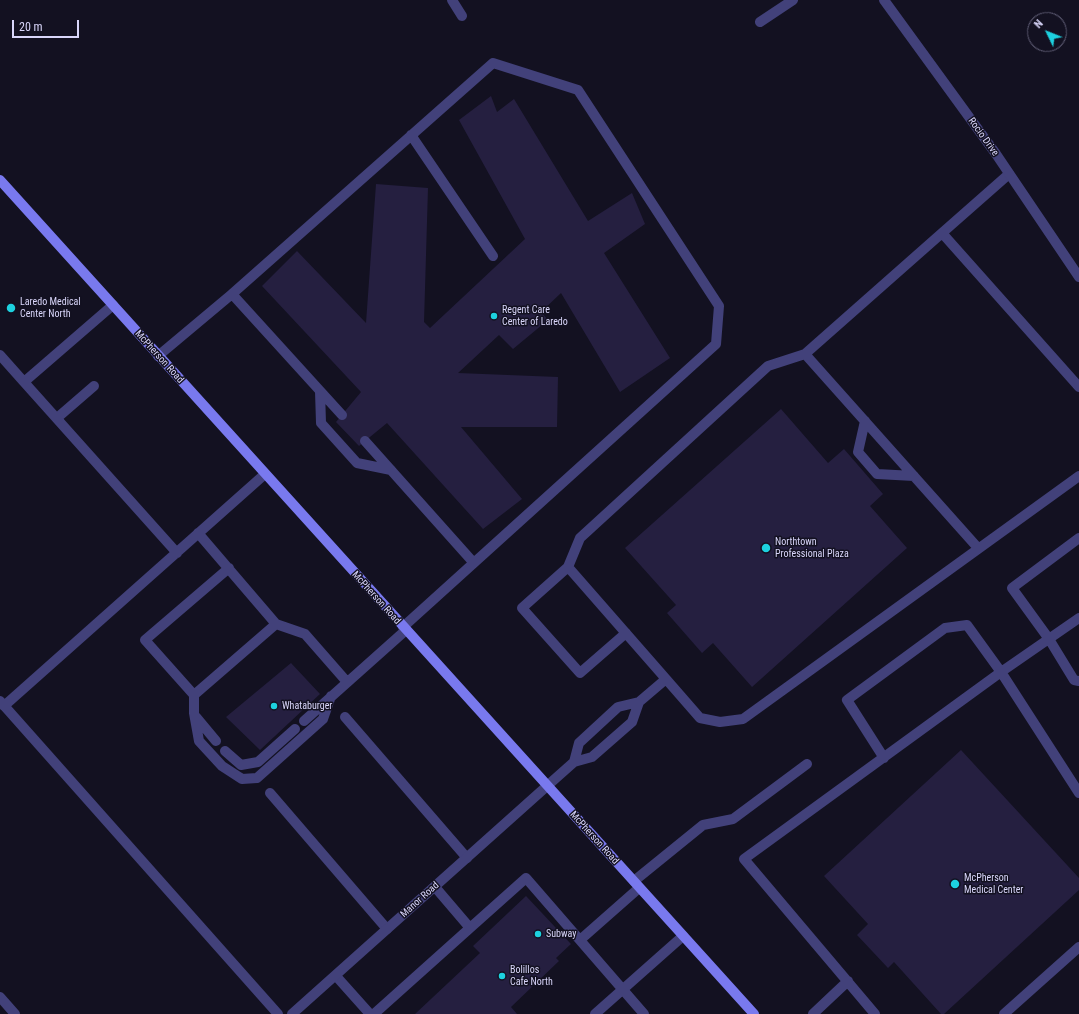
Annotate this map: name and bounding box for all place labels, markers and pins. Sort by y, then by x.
place label: Laredo Medical Center North [20,296,81,320]
marker: Laredo Medical Center North [5,302,17,314]
place label: Regent Care Center of Laredo [502,304,568,328]
marker: Regent Care Center of Laredo [489,311,499,321]
place label: Northtown Professional Plaza [775,536,849,560]
marker: Northtown Professional Plaza [760,542,772,554]
place label: Whataburger [282,700,332,712]
marker: Whataburger [269,701,279,711]
place label: McPherson Medical Center [964,872,1023,896]
marker: McPherson Medical Center [949,878,961,890]
place label: Subway [546,928,576,940]
marker: Subway [533,929,543,939]
place label: Bolillos Cafe North [510,964,553,988]
marker: Bolillos Cafe North [497,971,507,981]

